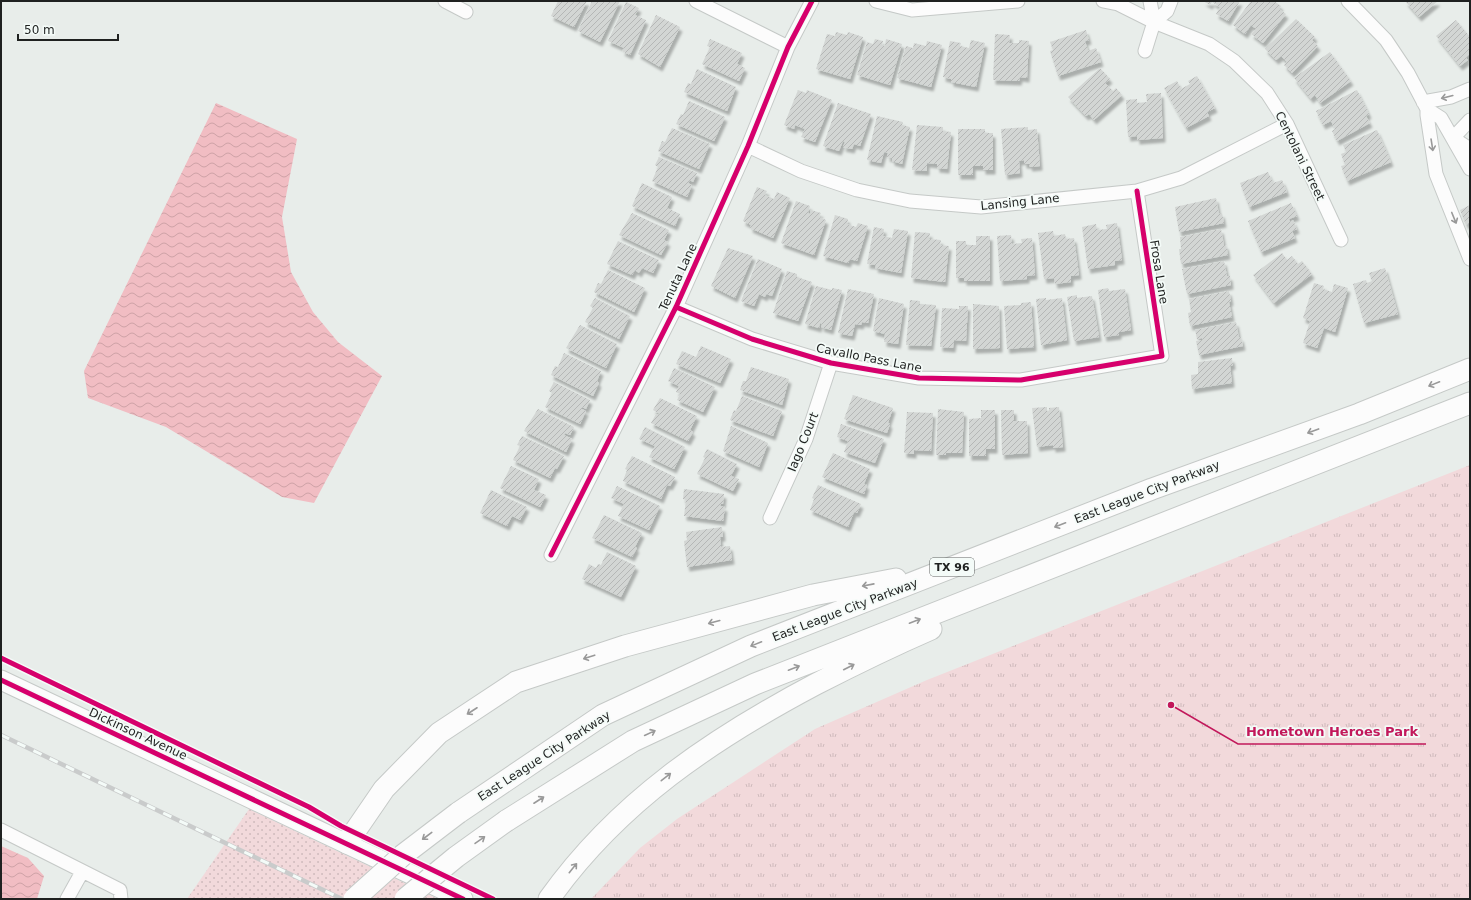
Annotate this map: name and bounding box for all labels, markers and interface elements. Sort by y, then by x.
scale bar [18,16,118,42]
text: 50 m [24,23,55,37]
one-way arrow [1441,94,1454,102]
street label: Centolani Street [1272,109,1328,203]
one-way arrow [1428,138,1436,151]
street label: Lansing Lane [980,191,1060,213]
one-way arrow [1450,211,1458,223]
street label: Frosa Lane [1147,239,1171,305]
street label: Tenuta Lane [656,241,700,314]
street label: Cavallo Pass Lane [815,341,923,375]
one-way arrow [1428,381,1440,388]
street label: Iago Court [785,410,821,474]
one-way arrow [1306,428,1319,435]
street label: East League City Parkway [1072,458,1222,526]
one-way arrow [1054,522,1066,530]
road number: TX 96 [930,558,974,576]
street label: East League City Parkway [770,576,920,644]
one-way arrow [862,581,875,589]
one-way arrow [909,616,921,624]
one-way arrow [708,618,721,626]
one-way arrow [751,641,763,649]
one-way arrow [584,654,596,662]
one-way arrow [843,663,855,671]
one-way arrow [788,664,800,672]
street label: Dickinson Avenue [87,705,189,763]
one-way arrow [467,707,478,715]
street label: East League City Parkway [475,708,613,804]
callout: Hometown Heroes Park [1238,719,1426,744]
text: Hometown Heroes Park [1246,724,1418,739]
one-way arrow [644,729,656,736]
one-way arrow [660,773,671,782]
one-way arrow [533,796,545,804]
one-way arrow [422,832,433,840]
one-way arrow [474,836,485,844]
one-way arrow [569,863,577,874]

